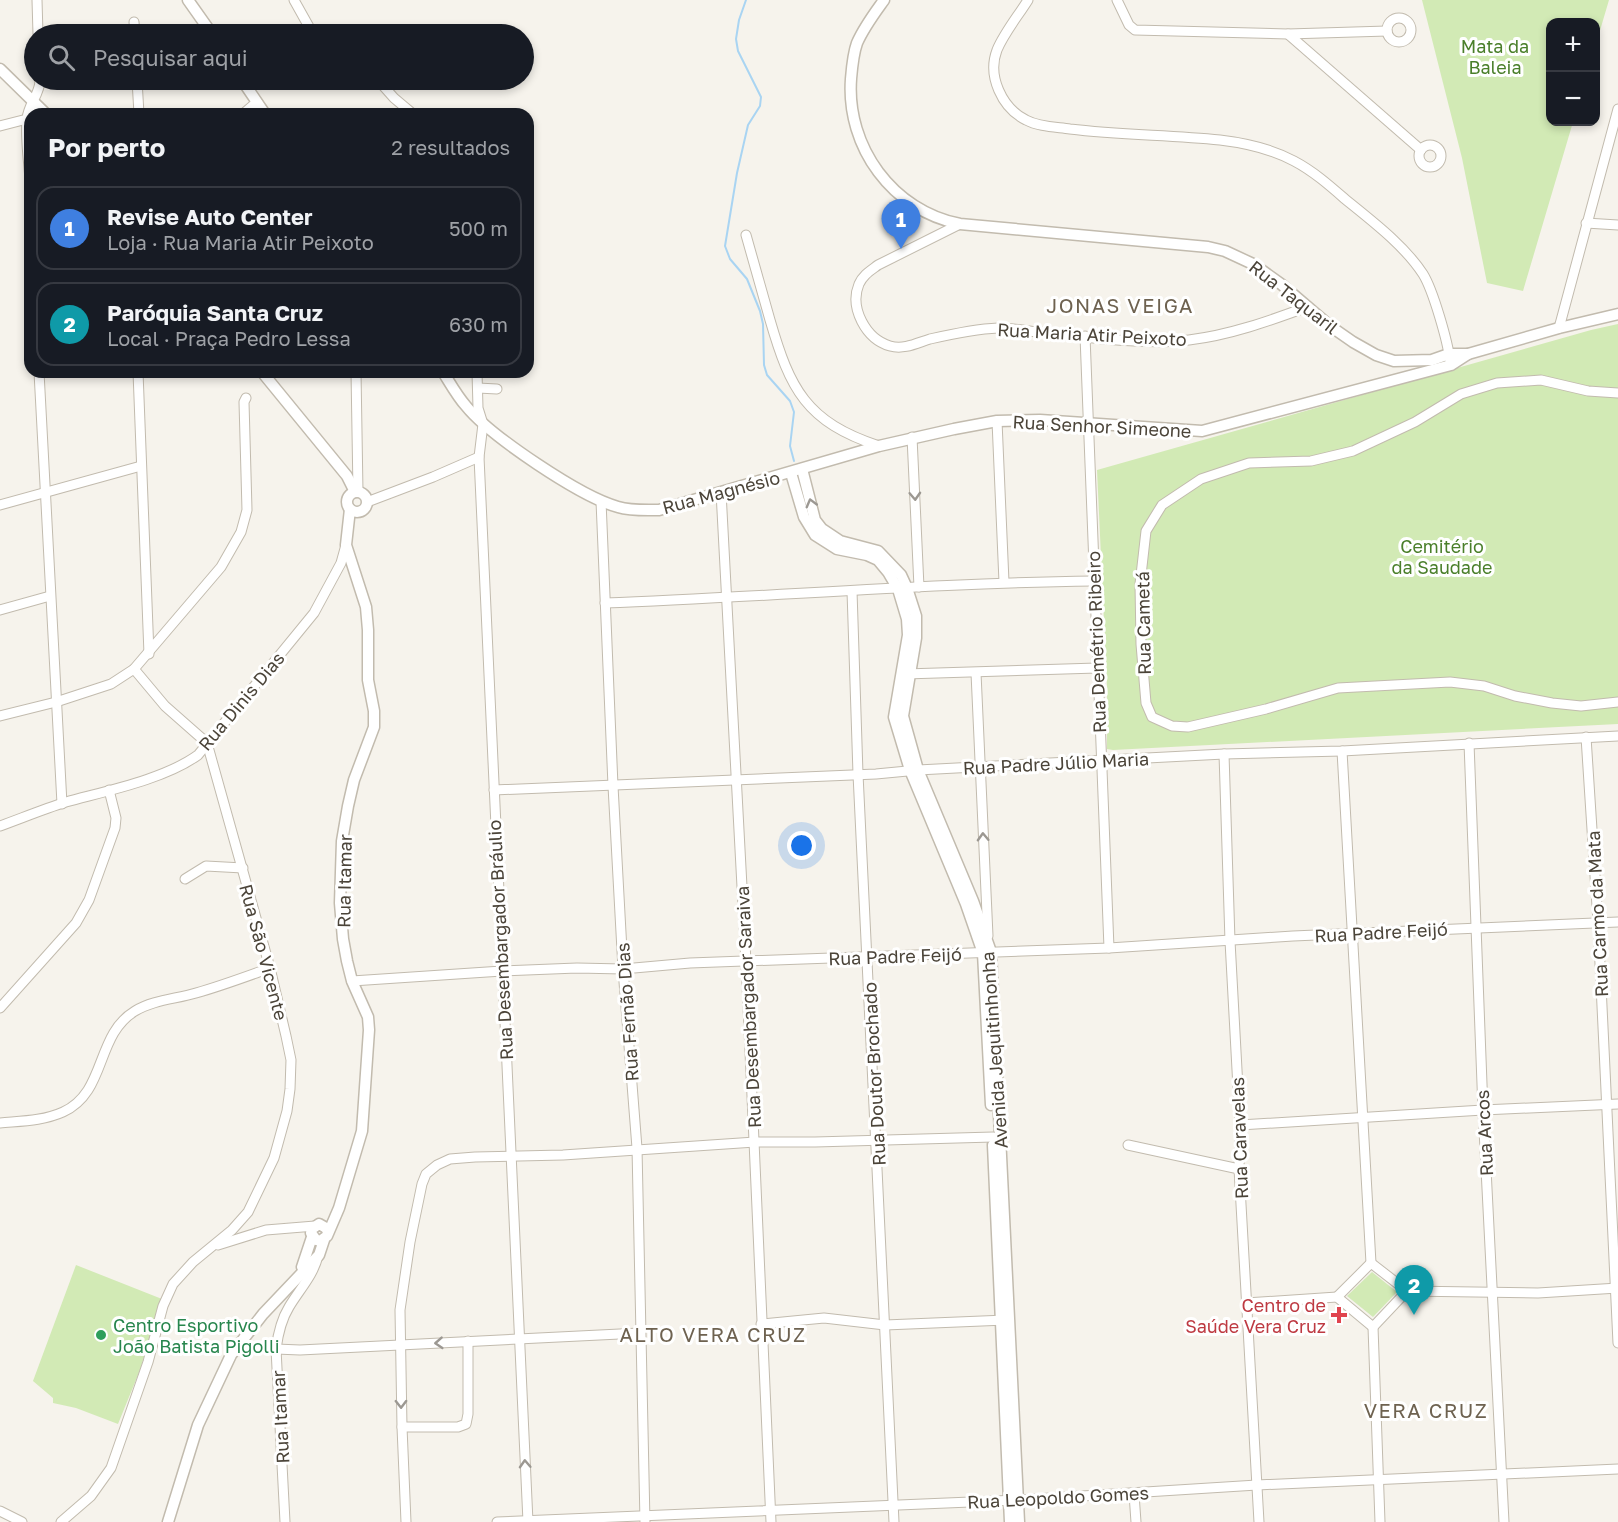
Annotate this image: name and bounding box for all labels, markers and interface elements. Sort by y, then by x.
map controls [1546,18,1600,126]
button: + [1546,18,1600,72]
search box [24,24,534,90]
park label: Mata da Baleia [1461,35,1529,78]
icon: search [45,41,78,74]
text: Pesquisar aqui [93,44,248,71]
button: − [1546,72,1600,126]
text: Por perto [48,132,165,163]
text: 2 resultados [391,135,510,159]
pin: 1 [882,200,920,249]
text: Revise Auto Center [107,203,313,230]
text: 1 [64,216,75,240]
text: 500 m [449,216,508,240]
text: Loja · Rua Maria Atir Peixoto [107,230,374,254]
street label: Rua Taquaril [1245,255,1343,339]
district label: JONAS VEIGA [1046,293,1194,317]
text: Paróquia Santa Cruz [107,299,323,326]
text: 2 [63,312,76,336]
text: 630 m [449,312,508,336]
street label: Rua Maria Atir Peixoto [997,318,1187,350]
text: Local · Praça Pedro Lessa [107,326,351,350]
street label: Rua Senhor Simeone [1012,410,1192,442]
street label: Rua Magnésio [660,466,782,518]
one-way arrow [909,491,922,500]
one-way arrow [805,498,818,508]
park label: Cemitério da Saudade [1391,535,1493,578]
street label: Rua Demétrio Ribeiro [1082,551,1110,733]
street label: Rua Cametá [1131,571,1155,675]
street label: Rua Dinis Dias [193,647,289,755]
street label: Rua Padre Júlio Maria [962,747,1150,779]
street label: Rua Desembargador Bráulio [483,819,517,1061]
street label: Rua Carmo da Mata [1582,830,1612,998]
your location [787,831,816,860]
one-way arrow [976,832,989,841]
street label: Rua Itamar [332,834,356,928]
street label: Rua São Vicente [235,881,293,1023]
street label: Rua Desembargador Saraiva [731,885,765,1129]
street label: Rua Padre Feijó [1314,918,1448,946]
street label: Rua Fernão Dias [611,942,643,1082]
street label: Rua Padre Feijó [828,943,962,969]
street label: Avenida Jequitinhonha [976,951,1012,1149]
street label: Rua Doutor Brochado [858,982,890,1166]
street label: Rua Caravelas [1226,1077,1252,1199]
street label: Rua Arcos [1471,1089,1497,1177]
pin: 2 [1394,1266,1434,1315]
place label: Centro de Saúde Vera Cruz [1185,1294,1326,1337]
marker: Centro de Saúde Vera Cruz [1330,1306,1348,1324]
place label: Centro Esportivo João Batista Pigolli [113,1314,280,1357]
district label: ALTO VERA CRUZ [619,1322,807,1346]
marker: Centro Esportivo João Batista Pigolli [94,1328,108,1342]
one-way arrow [434,1336,443,1349]
street label: Rua Itamar [267,1370,293,1464]
district label: VERA CRUZ [1364,1398,1488,1422]
one-way arrow [395,1399,407,1408]
one-way arrow [518,1459,531,1468]
street label: Rua Leopoldo Gomes [967,1481,1149,1513]

